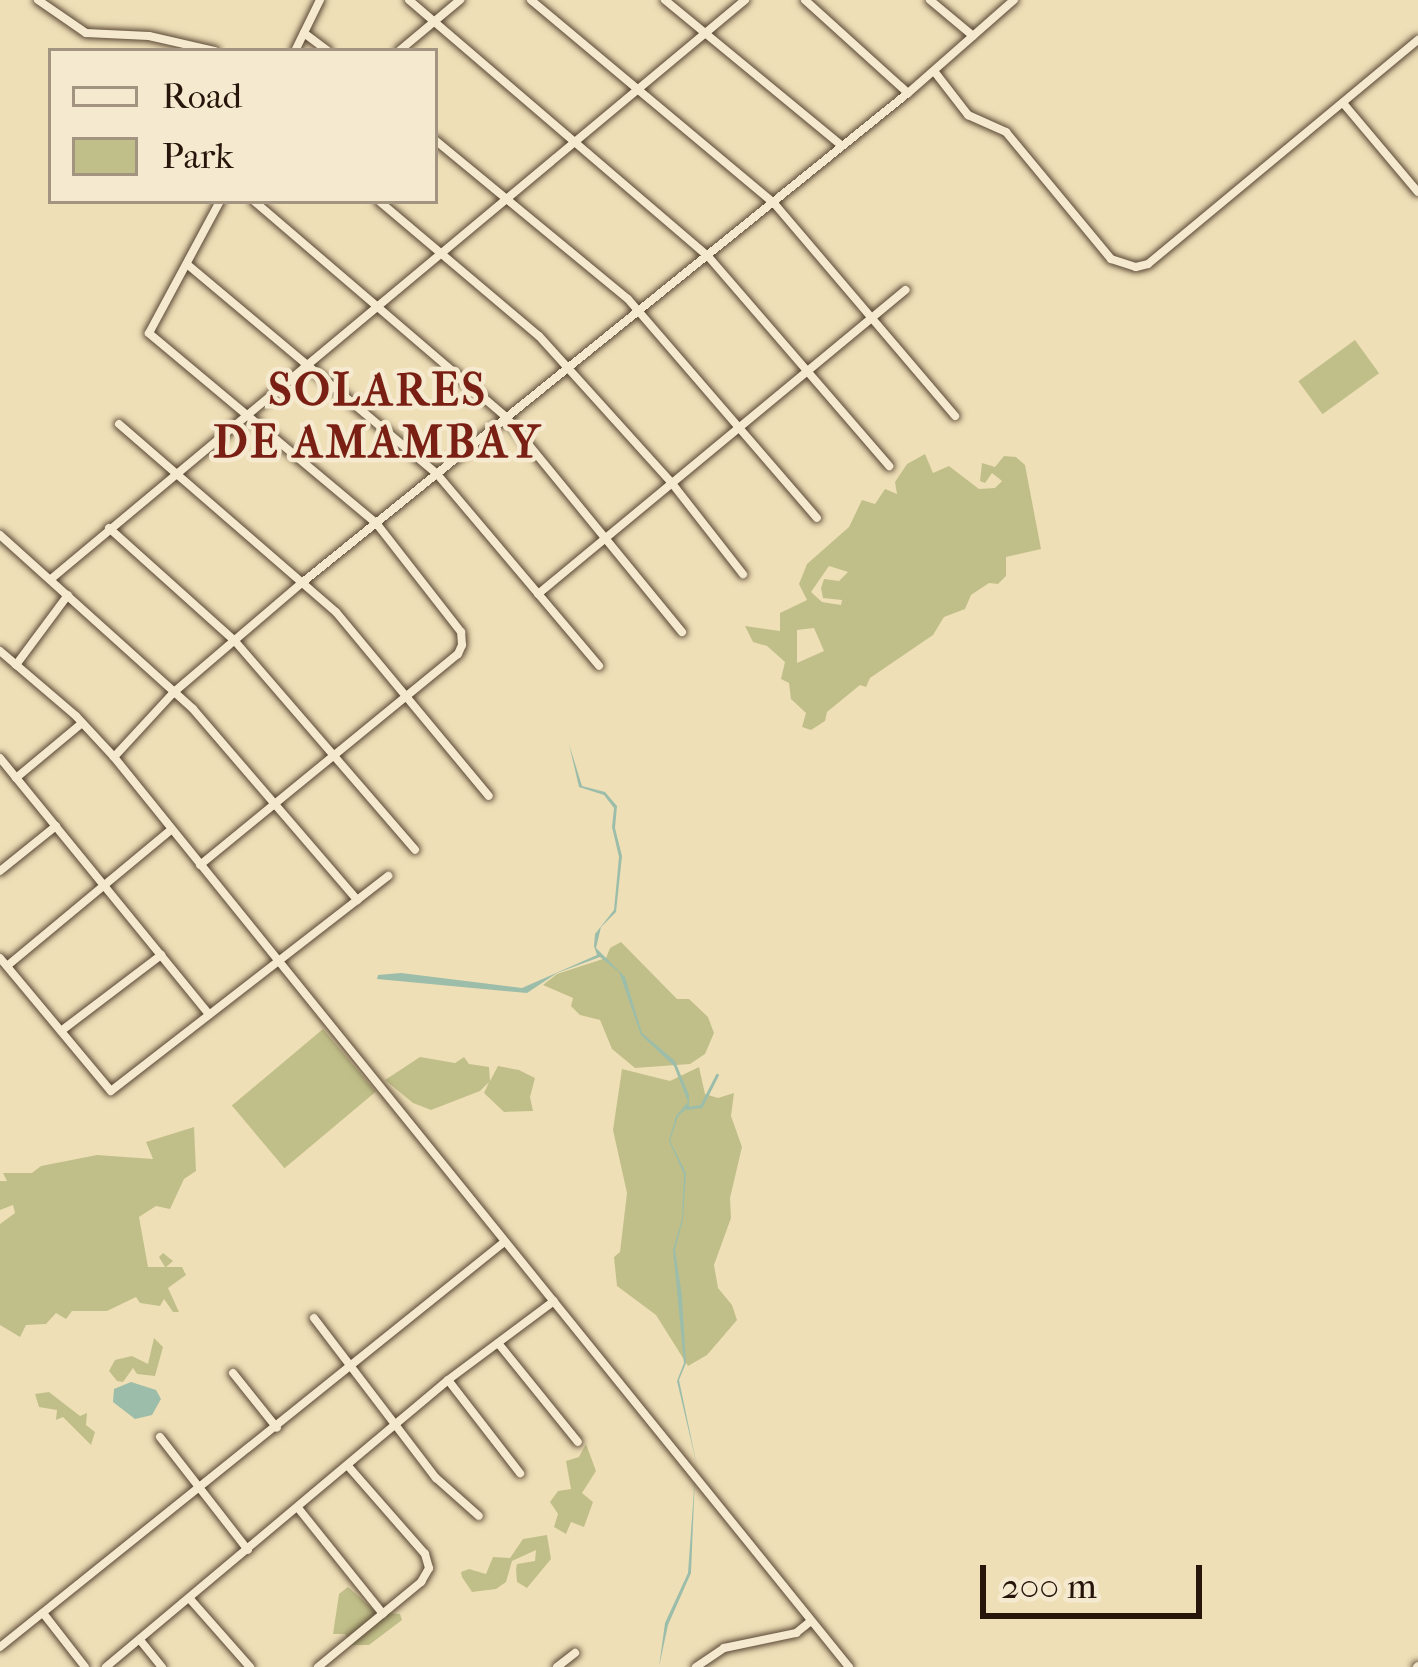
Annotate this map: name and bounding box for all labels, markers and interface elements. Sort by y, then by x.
legend [48,48,438,204]
text: Road [162,75,242,117]
text: Park [162,135,234,177]
district label: SOLARES DE AMAMBAY [213,364,543,470]
scale bar [986,1541,1208,1615]
text: 200 m [1001,1565,1097,1607]

